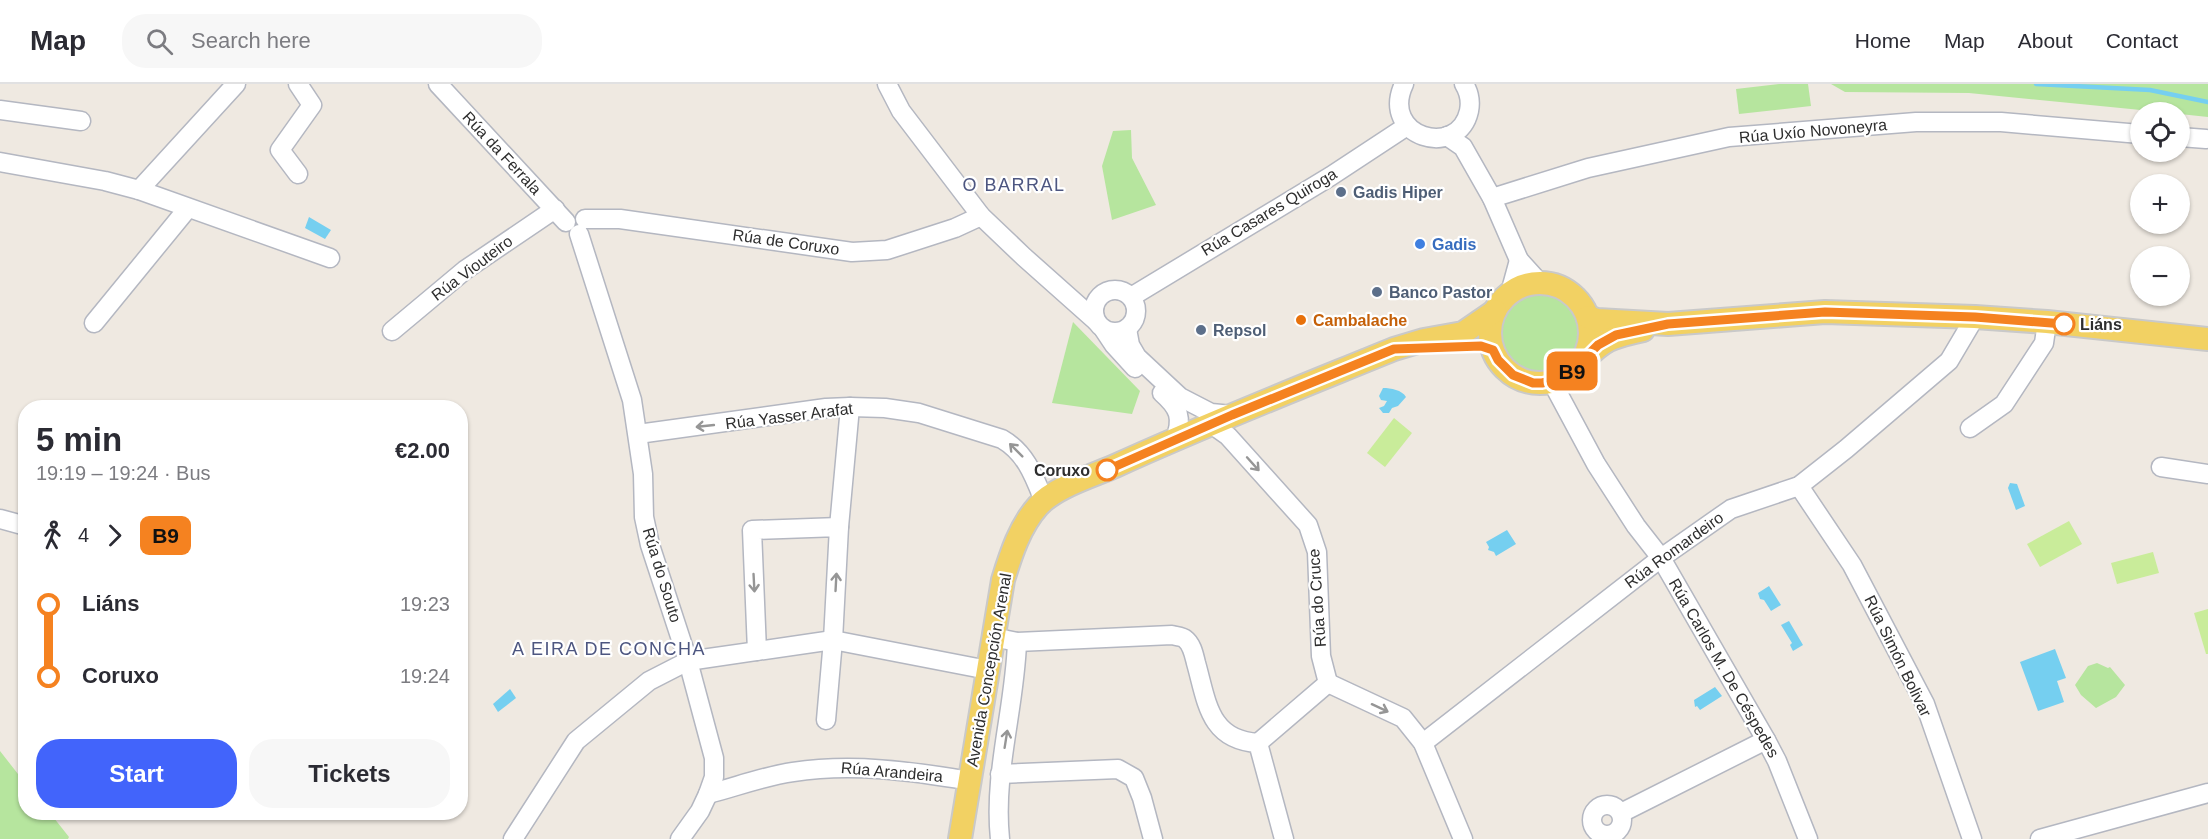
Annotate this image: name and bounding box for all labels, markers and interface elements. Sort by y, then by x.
search box [122,14,542,68]
text: Map [30,25,86,56]
icon: search [143,25,176,58]
text: Search here [191,28,311,53]
text: Home [1855,29,1911,52]
text: Map [1944,29,1985,52]
text: About [2018,29,2073,52]
text: Contact [2106,29,2178,52]
map controls [2130,102,2190,306]
button: locate [2130,102,2190,162]
street label: Rúa da Ferrala [459,108,545,198]
street label: Rúa Uxío Novoneyra [1738,116,1888,146]
street label: Rúa Casares Quiroga [1198,165,1340,259]
button: + [2130,174,2190,234]
district label: O BARRAL [962,175,1066,195]
place label: Gadis Hiper [1353,184,1443,201]
marker: Gadis Hiper [1334,185,1348,199]
street label: Rúa de Coruxo [732,226,841,258]
street label: Rúa Viouteiro [428,232,516,304]
place label: Gadis [1432,236,1477,253]
marker: Gadis [1413,237,1427,251]
button: − [2130,246,2190,306]
place label: Banco Pastor [1389,284,1492,301]
marker: Banco Pastor [1370,285,1384,299]
place label: Cambalache [1313,312,1407,329]
marker: Cambalache [1294,313,1308,327]
marker: Liáns [2053,313,2075,335]
place label: Liáns [2080,316,2122,333]
place label: Repsol [1213,322,1266,339]
marker: Repsol [1194,323,1208,337]
line badge: B9 [1545,352,1599,390]
text: B9 [1559,360,1585,383]
street label: Rúa Yasser Arafat [724,400,854,432]
text: 5 min [36,421,122,458]
one-way arrow [696,421,716,432]
text: €2.00 [395,438,450,463]
one-way arrow [1009,443,1024,457]
one-way arrow [1246,456,1260,471]
marker: Coruxo [1096,459,1118,481]
text: 19:19 – 19:24 · Bus [36,462,211,484]
place label: Coruxo [1034,462,1090,479]
street label: Rúa Romardeiro [1622,509,1727,591]
icon: walk [36,519,69,552]
icon: forward [98,519,131,552]
text: 4 [78,524,89,546]
text: B9 [152,524,179,547]
street label: Rúa do Souto [640,526,684,624]
street label: Rúa do Cruce [1305,548,1329,648]
one-way arrow [749,572,760,592]
street label: Avenida Concepción Arenal [964,572,1014,768]
one-way arrow [831,573,842,593]
street label: Rúa Carlos M. De Céspedes [1666,576,1782,760]
text: Liáns [82,591,139,616]
text: 19:23 [400,593,450,615]
street label: Rúa Simón Bolivar [1861,593,1935,720]
district label: A EIRA DE CONCHA [512,639,706,659]
text: Coruxo [82,663,159,688]
text: 19:24 [400,665,450,687]
one-way arrow [1370,702,1388,714]
one-way arrow [1000,730,1011,750]
button: Start [36,739,237,808]
button: Tickets [249,739,450,808]
street label: Rúa Arandeira [840,759,944,785]

